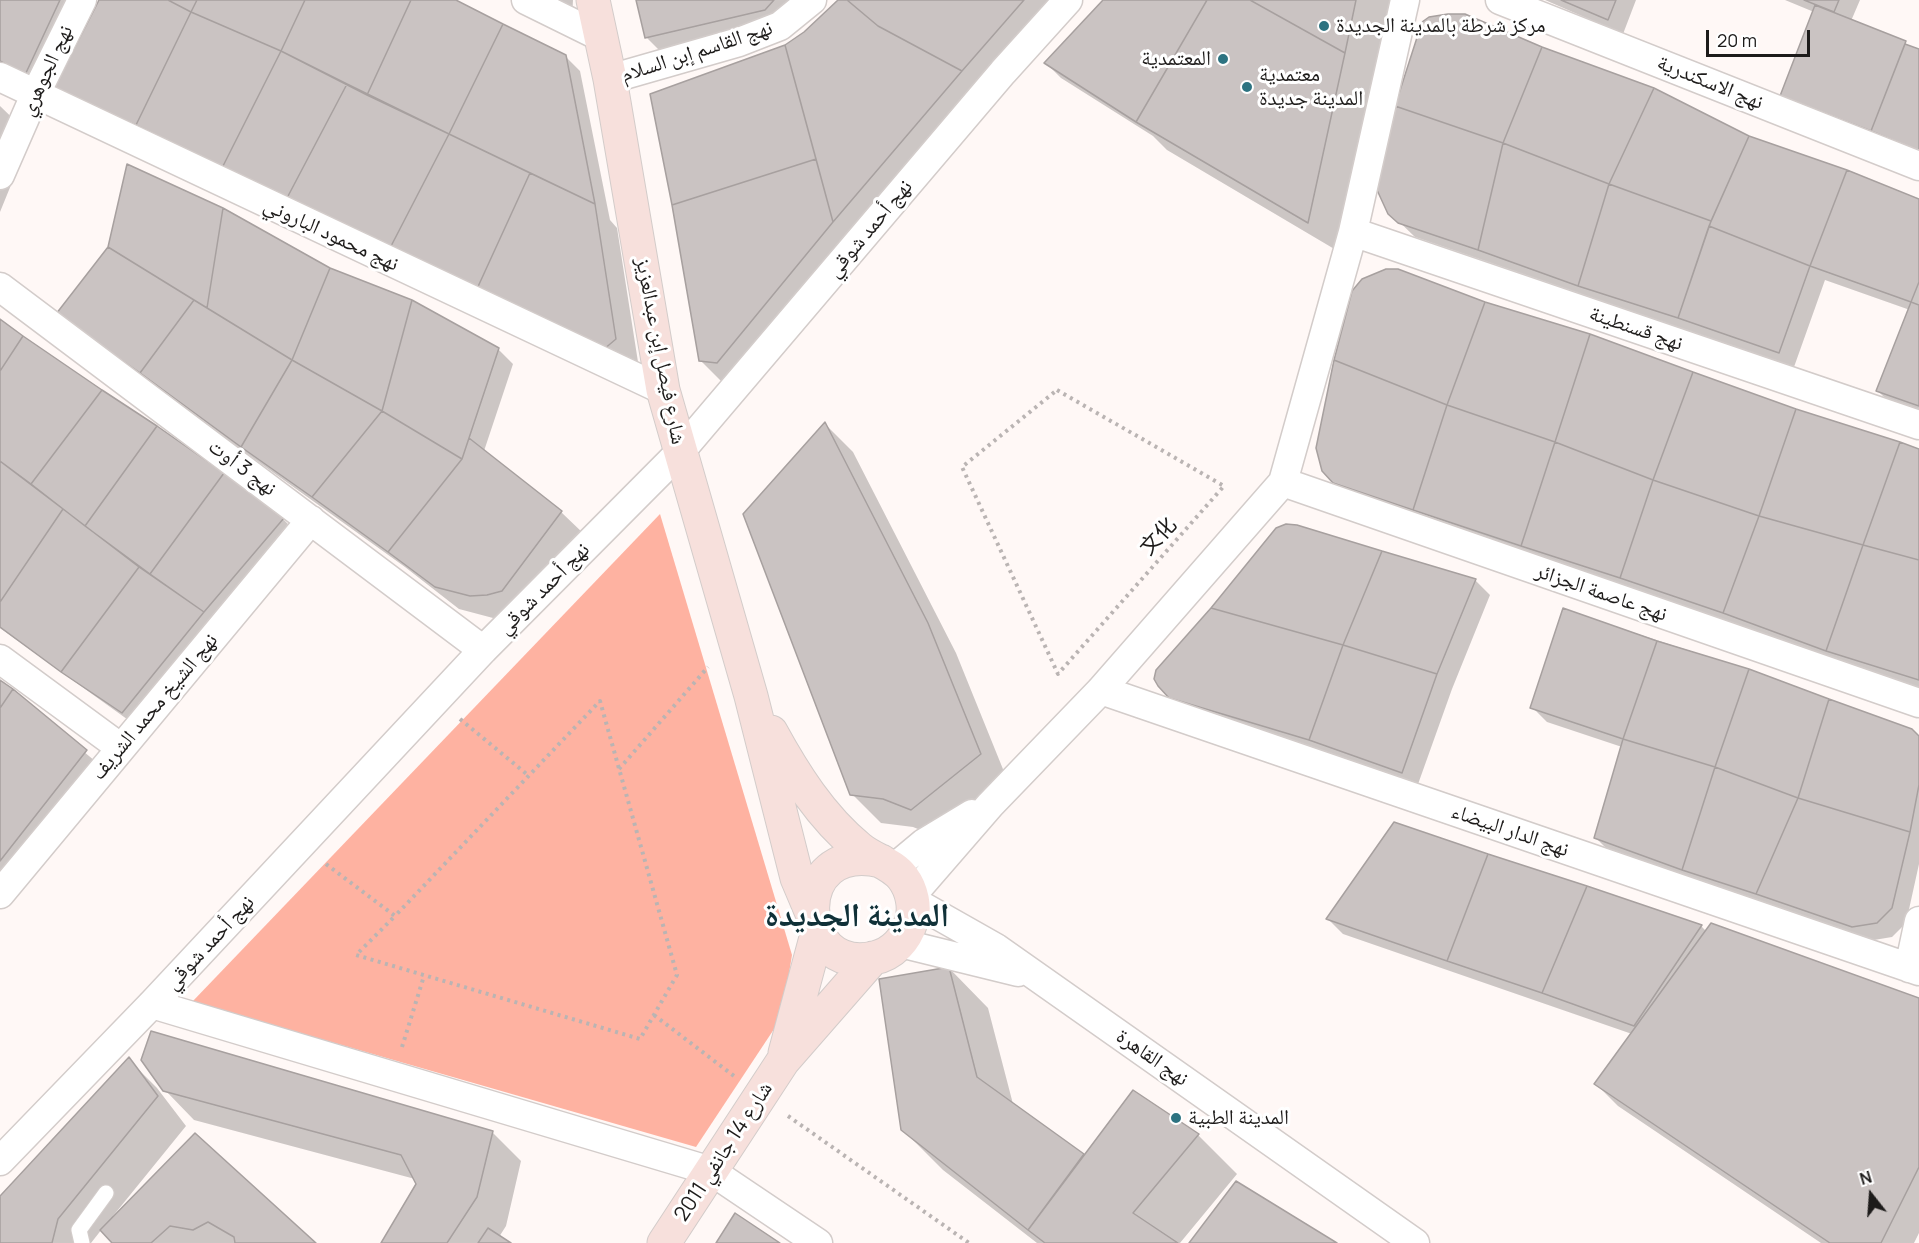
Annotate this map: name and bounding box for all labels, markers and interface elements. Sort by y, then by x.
place label: مركز شرطة بالمدينة الجديدة [1336,13,1546,39]
street label: نهج القاسم إبن السلام [618,16,776,88]
scale bar [1709,18,1812,56]
marker: مركز شرطة بالمدينة الجديدة [1317,19,1331,33]
street label: نهج الجوهري [15,22,79,120]
text: 20 m [1717,28,1757,52]
place label: المعتمدية [1141,46,1211,72]
street label: نهج الاسكندرية [1653,50,1767,116]
marker: المعتمدية [1216,52,1230,66]
place label: معتمدية المدينة جديدة [1259,62,1363,112]
marker: معتمدية المدينة جديدة [1240,80,1254,94]
street label: نهج أحمد شوقي [822,175,918,283]
street label: نهج محمود الباروني [260,193,402,277]
street label: شارع فيصل إبن عبدالعزيز [630,255,690,447]
street label: نهج قسنطينة [1586,301,1686,357]
street label: نهج 3 أوت [203,434,281,502]
street label: 文化 [1136,513,1182,561]
street label: نهج أحمد شوقي [493,538,595,640]
street label: نهج عاصمة الجزائر [1532,559,1670,627]
street label: نهج الشيخ محمد الشريف [86,629,224,785]
street label: نهج الدار البيضاء [1448,799,1572,863]
street label: نهج أحمد شوقي [160,891,260,995]
district label: المدينة الجديدة [765,897,949,937]
street label: نهج القاهرة [1111,1024,1193,1092]
street label: شارع 14 جانفي 2011 [670,1078,778,1226]
place label: المدينة الطبية [1188,1105,1289,1131]
marker: المدينة الطبية [1169,1111,1183,1125]
north arrow [1841,1165,1901,1225]
text: N [1857,1166,1874,1190]

